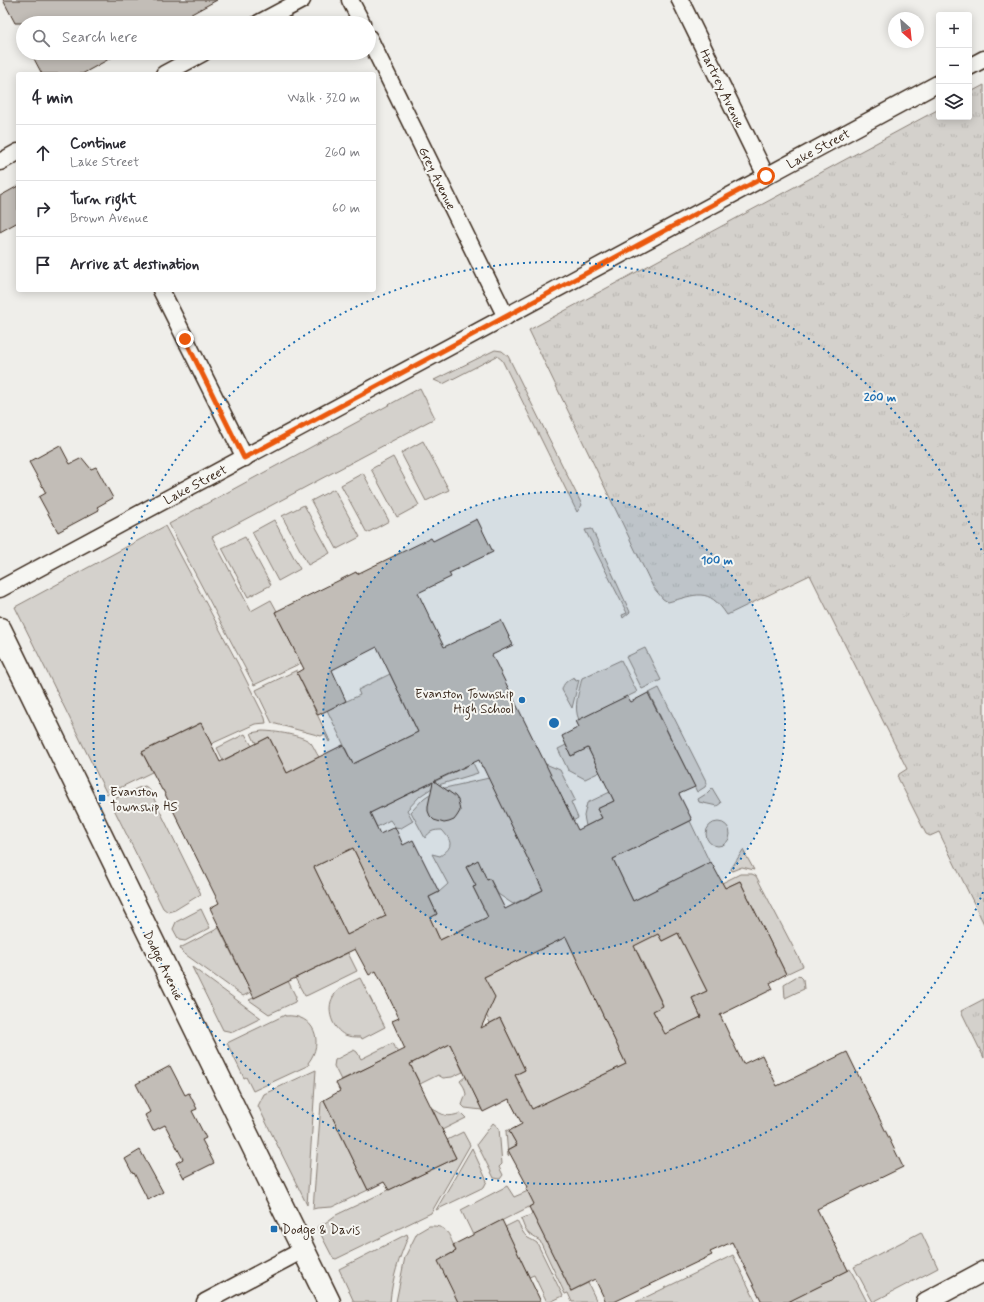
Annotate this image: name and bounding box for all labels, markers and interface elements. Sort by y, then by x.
north arrow [888,12,924,48]
map controls [936,12,972,120]
button: + [936,12,972,48]
search box [16,16,376,60]
icon: search [30,27,52,49]
text: Search here [62,28,138,48]
street label: Hartrey Avenue [695,46,748,131]
button: − [936,48,972,84]
button: layers [936,84,972,120]
text: 4 min [32,87,73,109]
text: Walk · 320 m [287,90,360,107]
street label: Lake Street [784,126,853,173]
text: Continue [70,134,126,154]
icon: ahead [32,142,54,164]
text: 260 m [325,144,360,161]
street label: Grey Avenue [414,144,459,213]
text: Lake Street [70,154,139,171]
route start [757,167,775,185]
text: Turn right [70,190,137,210]
icon: right [32,198,54,220]
text: 60 m [332,200,360,217]
text: Brown Avenue [70,210,148,227]
icon: arrive [32,254,54,276]
text: Arrive at destination [70,255,199,275]
route end [176,330,194,348]
text: 200 m [864,390,897,406]
street label: Lake Street [161,462,230,509]
text: 100 m [701,553,734,569]
place label: Evanston Township High School [415,686,514,720]
marker: Evanston Township High School [517,695,527,705]
centre of rings [547,716,561,730]
place label: Evanston Township HS [110,784,178,816]
marker: Evanston Township HS [97,793,107,803]
street label: Dodge Avenue [138,928,187,1004]
place label: Dodge & Davis [282,1222,360,1240]
marker: Dodge & Davis [269,1224,279,1234]

